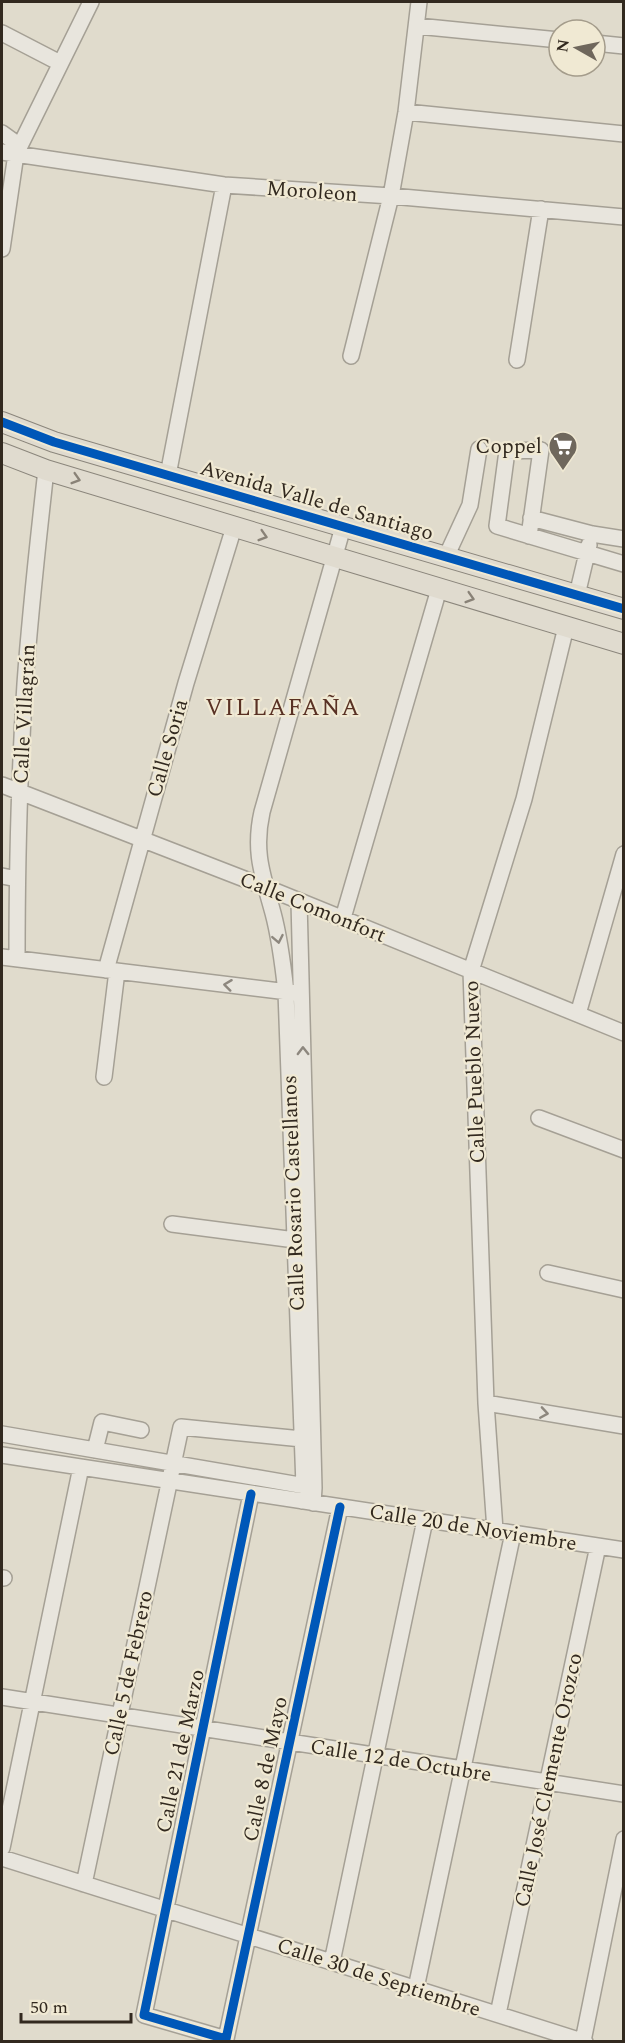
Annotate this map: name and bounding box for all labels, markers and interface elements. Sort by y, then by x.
north arrow [547,18,607,78]
text: N [550,37,576,54]
street label: Moroleon [265,173,358,211]
supermarket icon: Coppel [547,430,579,472]
place label: Coppel [475,431,542,463]
street label: Avenida Valle de Santiago [196,452,437,550]
one-way arrow [71,472,81,484]
one-way arrow [257,529,268,541]
one-way arrow [464,591,475,603]
street label: Calle Villagrán [5,643,45,785]
district label: VILLAFAÑA [205,690,361,726]
street label: Calle Soria [139,694,197,801]
street label: Calle Comonfort [235,864,391,952]
one-way arrow [271,934,284,944]
one-way arrow [223,979,232,992]
street label: Calle Pueblo Nuevo [456,980,494,1164]
one-way arrow [297,1047,309,1056]
street label: Calle Rosario Castellanos [274,1074,314,1312]
one-way arrow [539,1406,548,1418]
street label: Calle 20 de Noviembre [367,1496,579,1560]
street label: Calle 5 de Febrero [96,1587,162,1759]
street label: Calle José Clemente Orozco [506,1650,592,1910]
street label: Calle 21 de Marzo [148,1666,214,1836]
street label: Calle 8 de Mayo [235,1694,297,1845]
street label: Calle 12 de Octubre [308,1731,494,1791]
street label: Calle 30 de Septiembre [273,1930,485,2026]
scale bar [21,1986,130,2024]
text: 50 m [30,1994,68,2021]

